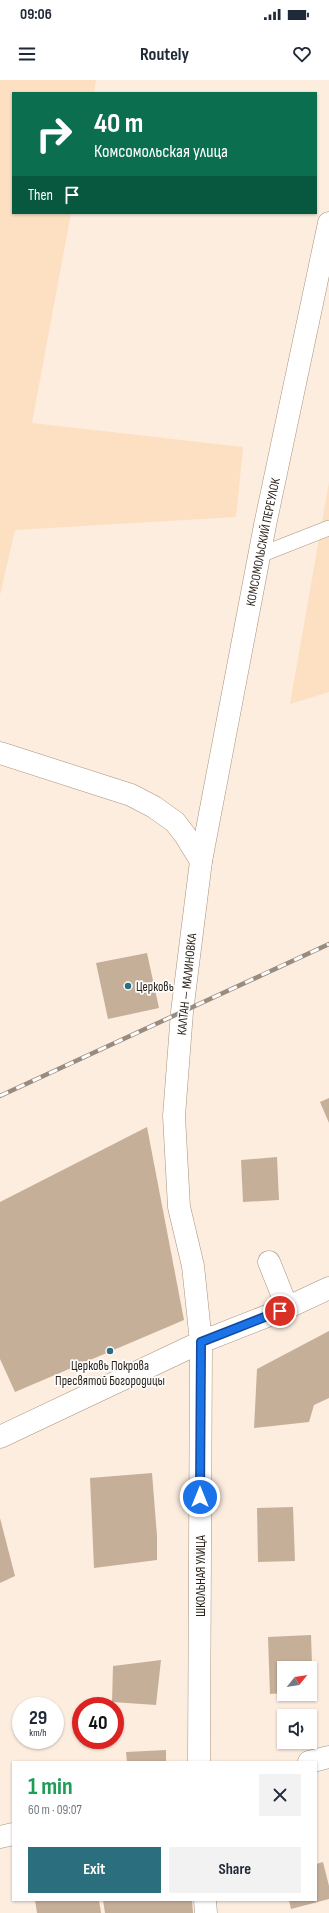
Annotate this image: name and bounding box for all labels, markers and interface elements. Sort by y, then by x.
text: 09:06 [20,5,52,24]
icon: menu [16,43,38,65]
icon: heart [291,43,313,65]
text: Routely [140,44,189,65]
text: 40 m [94,107,143,140]
icon: right [28,108,80,160]
text: Комсомольская улица [94,141,228,162]
icon: arrive [61,184,83,206]
text: Then [28,186,53,205]
street label: КОМСОМОЛЬСКИЙ ПЕРЕУЛОК [243,476,284,607]
street label: КАЛТАН — МАЛИНОВКА [174,932,200,1036]
place label: Церковь [136,979,174,995]
marker: Церковь [123,981,133,991]
pin [263,1294,297,1328]
icon: arrive [269,1300,291,1322]
marker: Церковь Покрова Пресвятой Богородицы [105,1346,115,1356]
place label: Церковь Покрова Пресвятой Богородицы [55,1358,165,1389]
position arrow [179,1476,221,1518]
street label: ШКОЛЬНАЯ УЛИЦА [193,1535,209,1617]
north arrow [277,1661,317,1701]
map controls [277,1661,317,1749]
speed limit sign: 40 [72,1697,124,1749]
text: 29 [29,1706,47,1730]
button: sound [277,1709,317,1749]
text: km/h [29,1727,47,1739]
text: 1 min [28,1772,73,1801]
button: close [259,1774,301,1816]
text: 60 m · 09:07 [28,1802,82,1818]
button: Exit [28,1847,161,1893]
button: Share [169,1847,301,1893]

